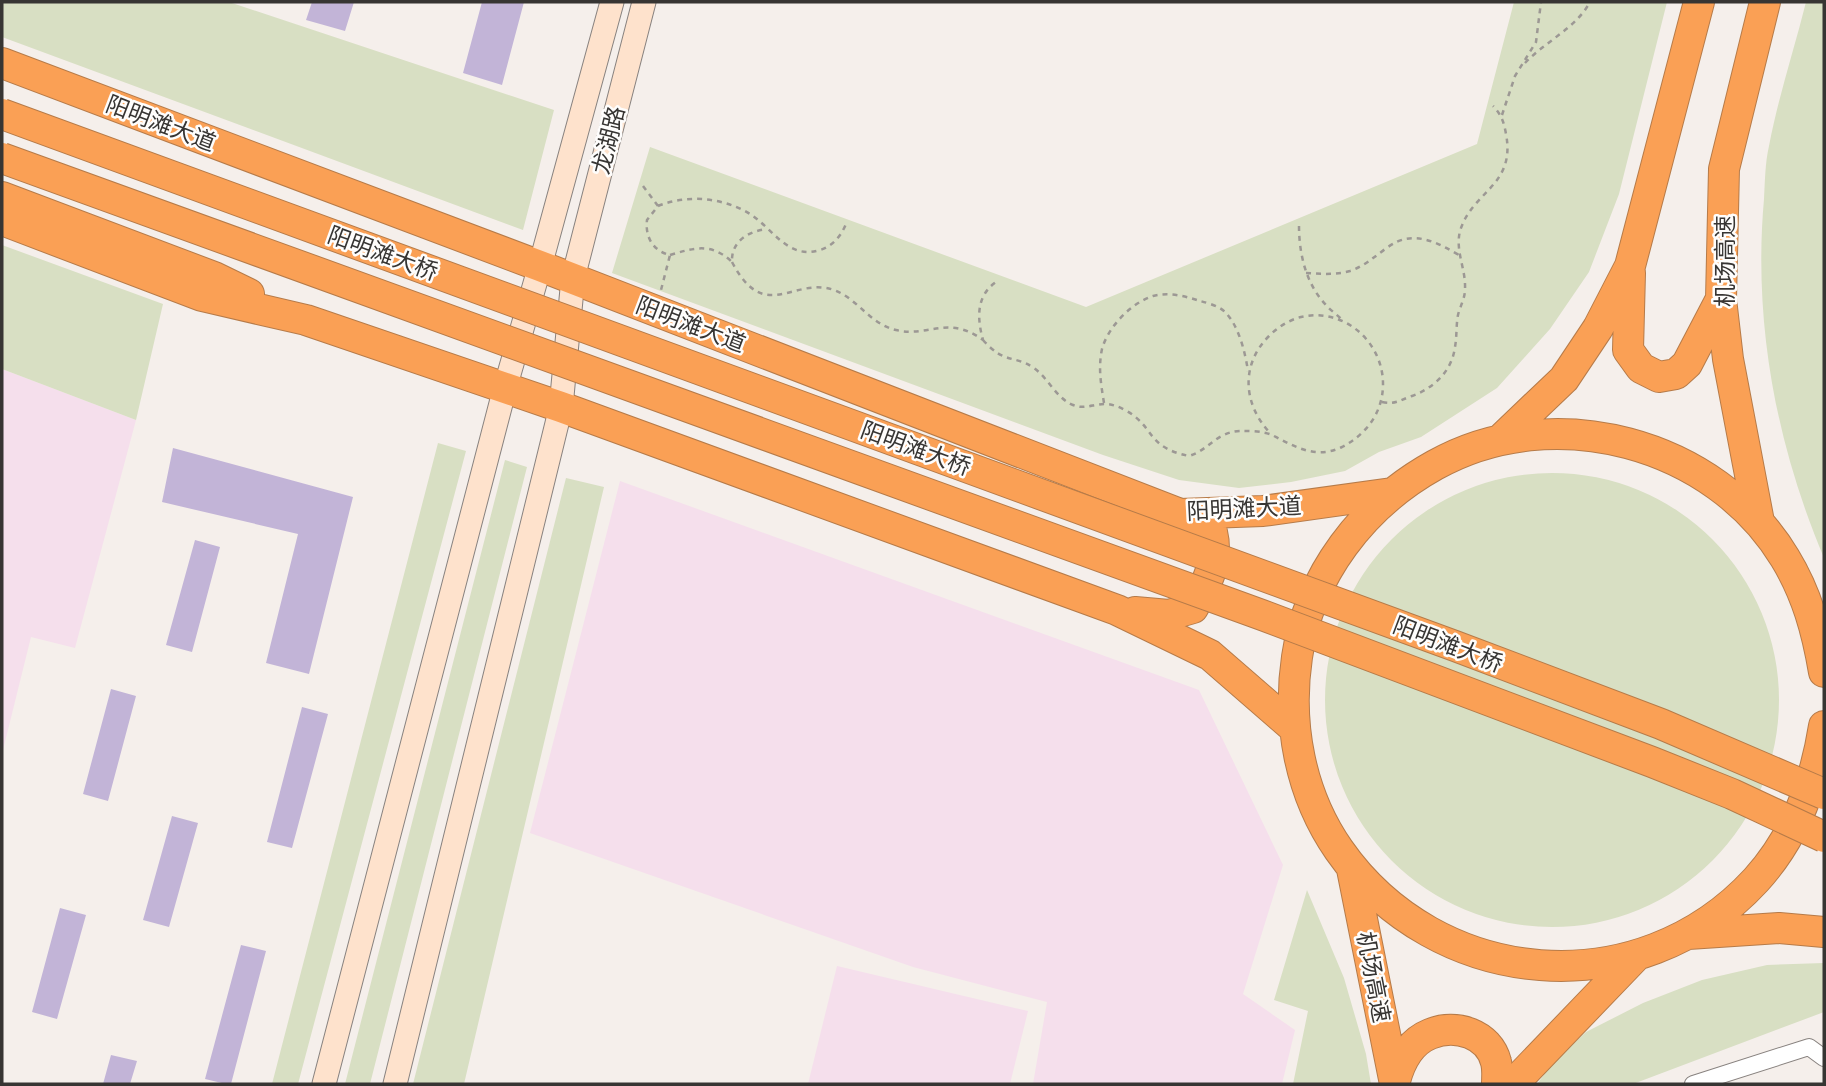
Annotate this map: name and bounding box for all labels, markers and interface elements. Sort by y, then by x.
street label: 阳明滩大道 [102,88,220,158]
street label: 龙湖路 [585,103,631,177]
street label: 机场高速 [1709,215,1740,307]
street label: 阳明滩大桥 [324,219,442,287]
street label: 阳明滩大道 [632,289,750,359]
street label: 阳明滩大桥 [857,414,975,482]
street label: 阳明滩大道 [1186,490,1302,526]
street label: 阳明滩大桥 [1389,609,1507,679]
street label: 机场高速 [1350,929,1398,1025]

